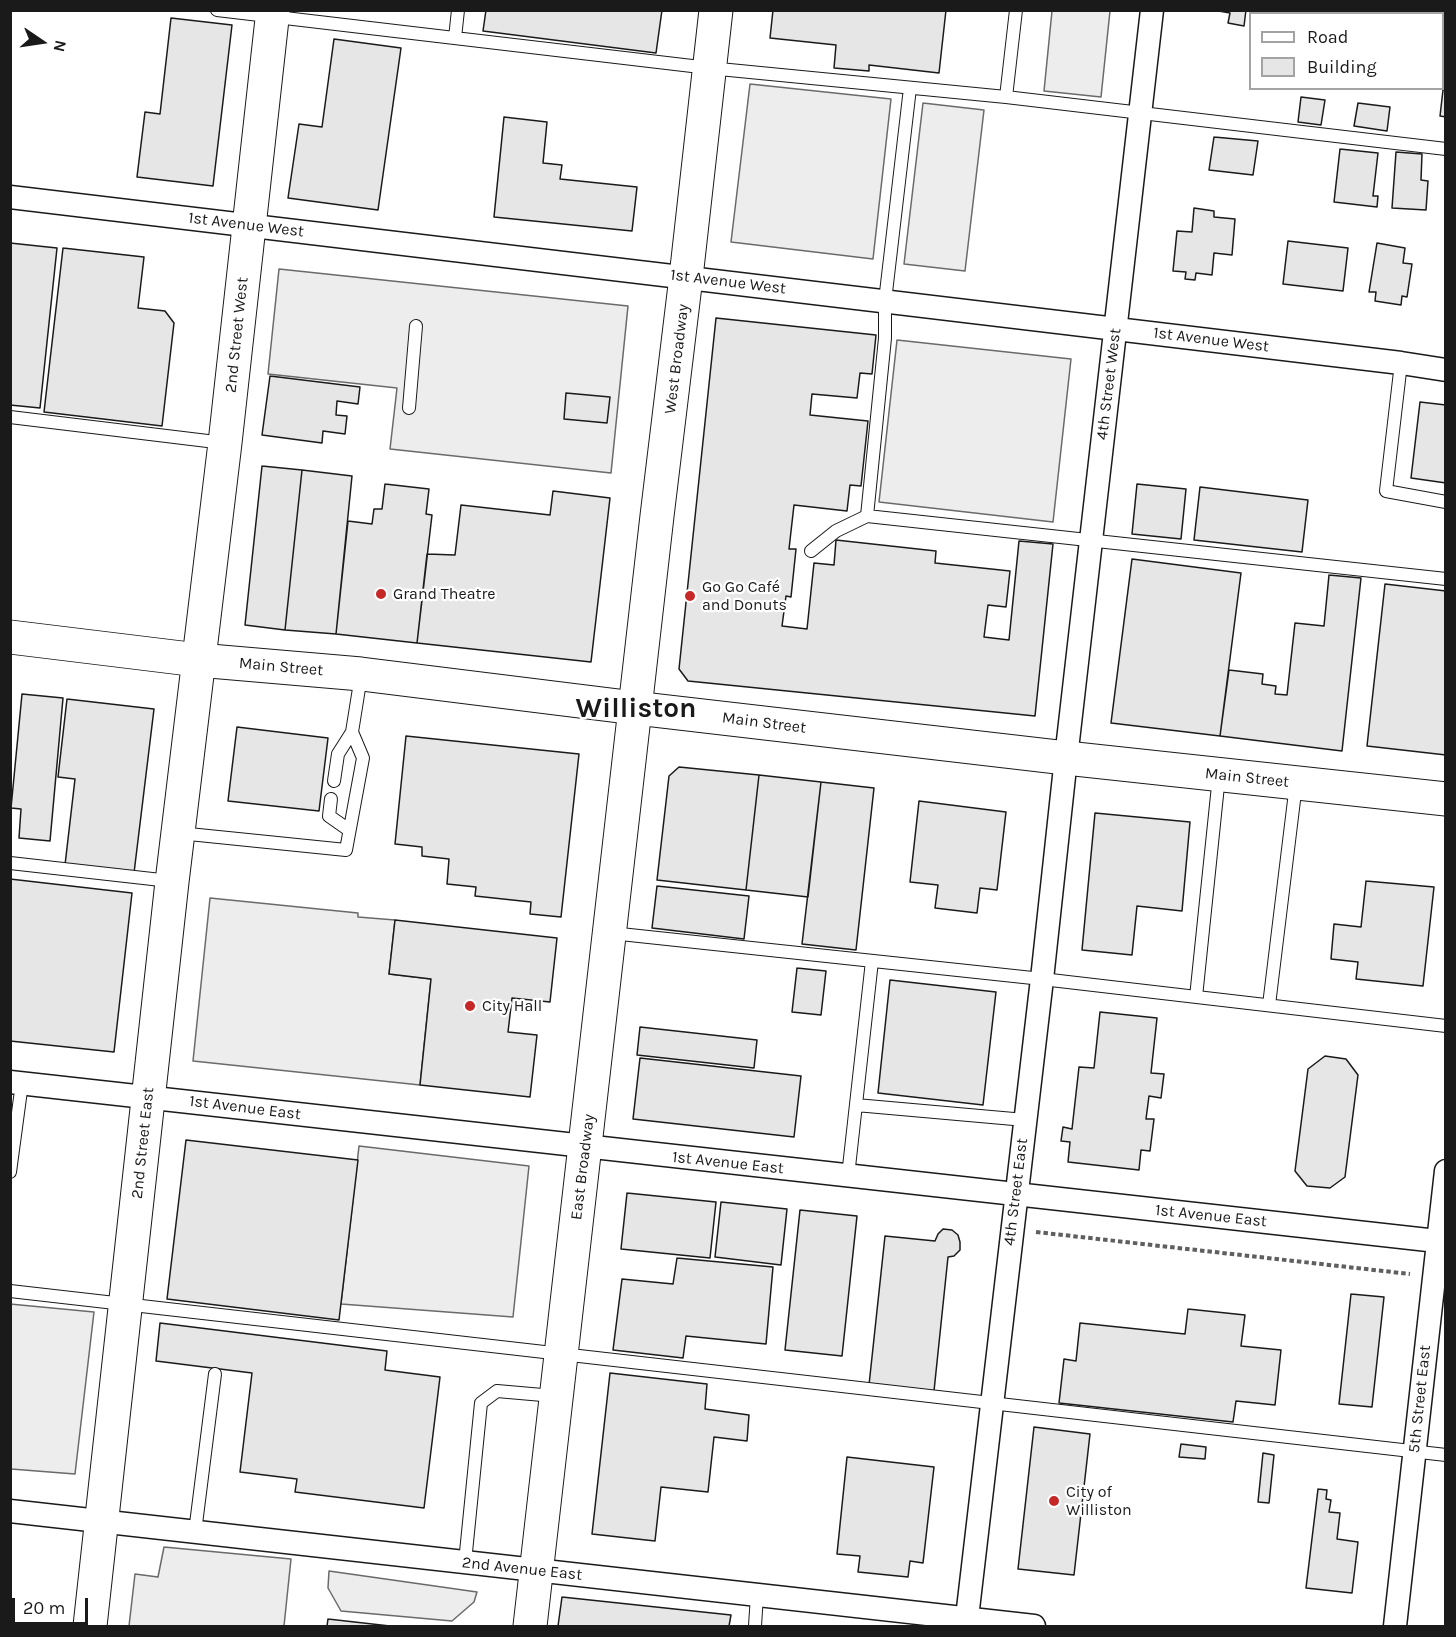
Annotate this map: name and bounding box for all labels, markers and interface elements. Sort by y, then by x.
north arrow [12,12,72,72]
legend [1249,12,1444,90]
text: Road [1307,26,1348,48]
text: N [49,38,71,54]
text: Building [1307,56,1377,78]
street label: 1st Avenue West [187,208,305,242]
street label: 1st Avenue West [669,265,787,299]
street label: 2nd Street West [221,276,253,394]
street label: West Broadway [661,303,693,415]
street label: 1st Avenue West [1152,323,1270,357]
street label: 4th Street West [1093,327,1125,441]
place label: Go Go Café and Donuts [702,577,787,615]
place label: Grand Theatre [393,584,496,604]
marker: Grand Theatre [374,587,388,601]
marker: Go Go Café and Donuts [683,589,697,603]
street label: Main Street [238,654,324,680]
district label: Williston [575,692,697,726]
street label: Main Street [721,708,807,738]
street label: Main Street [1204,764,1290,792]
place label: City Hall [482,996,542,1016]
marker: City Hall [463,999,477,1013]
street label: 2nd Street East [128,1086,158,1200]
street label: 1st Avenue East [188,1092,302,1124]
street label: East Broadway [567,1113,599,1221]
street label: 4th Street East [1000,1137,1032,1247]
street label: 1st Avenue East [671,1148,785,1178]
street label: 1st Avenue East [1154,1201,1268,1231]
street label: 5th Street East [1405,1344,1435,1454]
place label: City of Williston [1066,1482,1132,1520]
marker: City of Williston [1047,1494,1061,1508]
street label: 2nd Avenue East [461,1553,583,1585]
scale bar [15,1586,92,1624]
text: 20 m [23,1597,65,1619]

